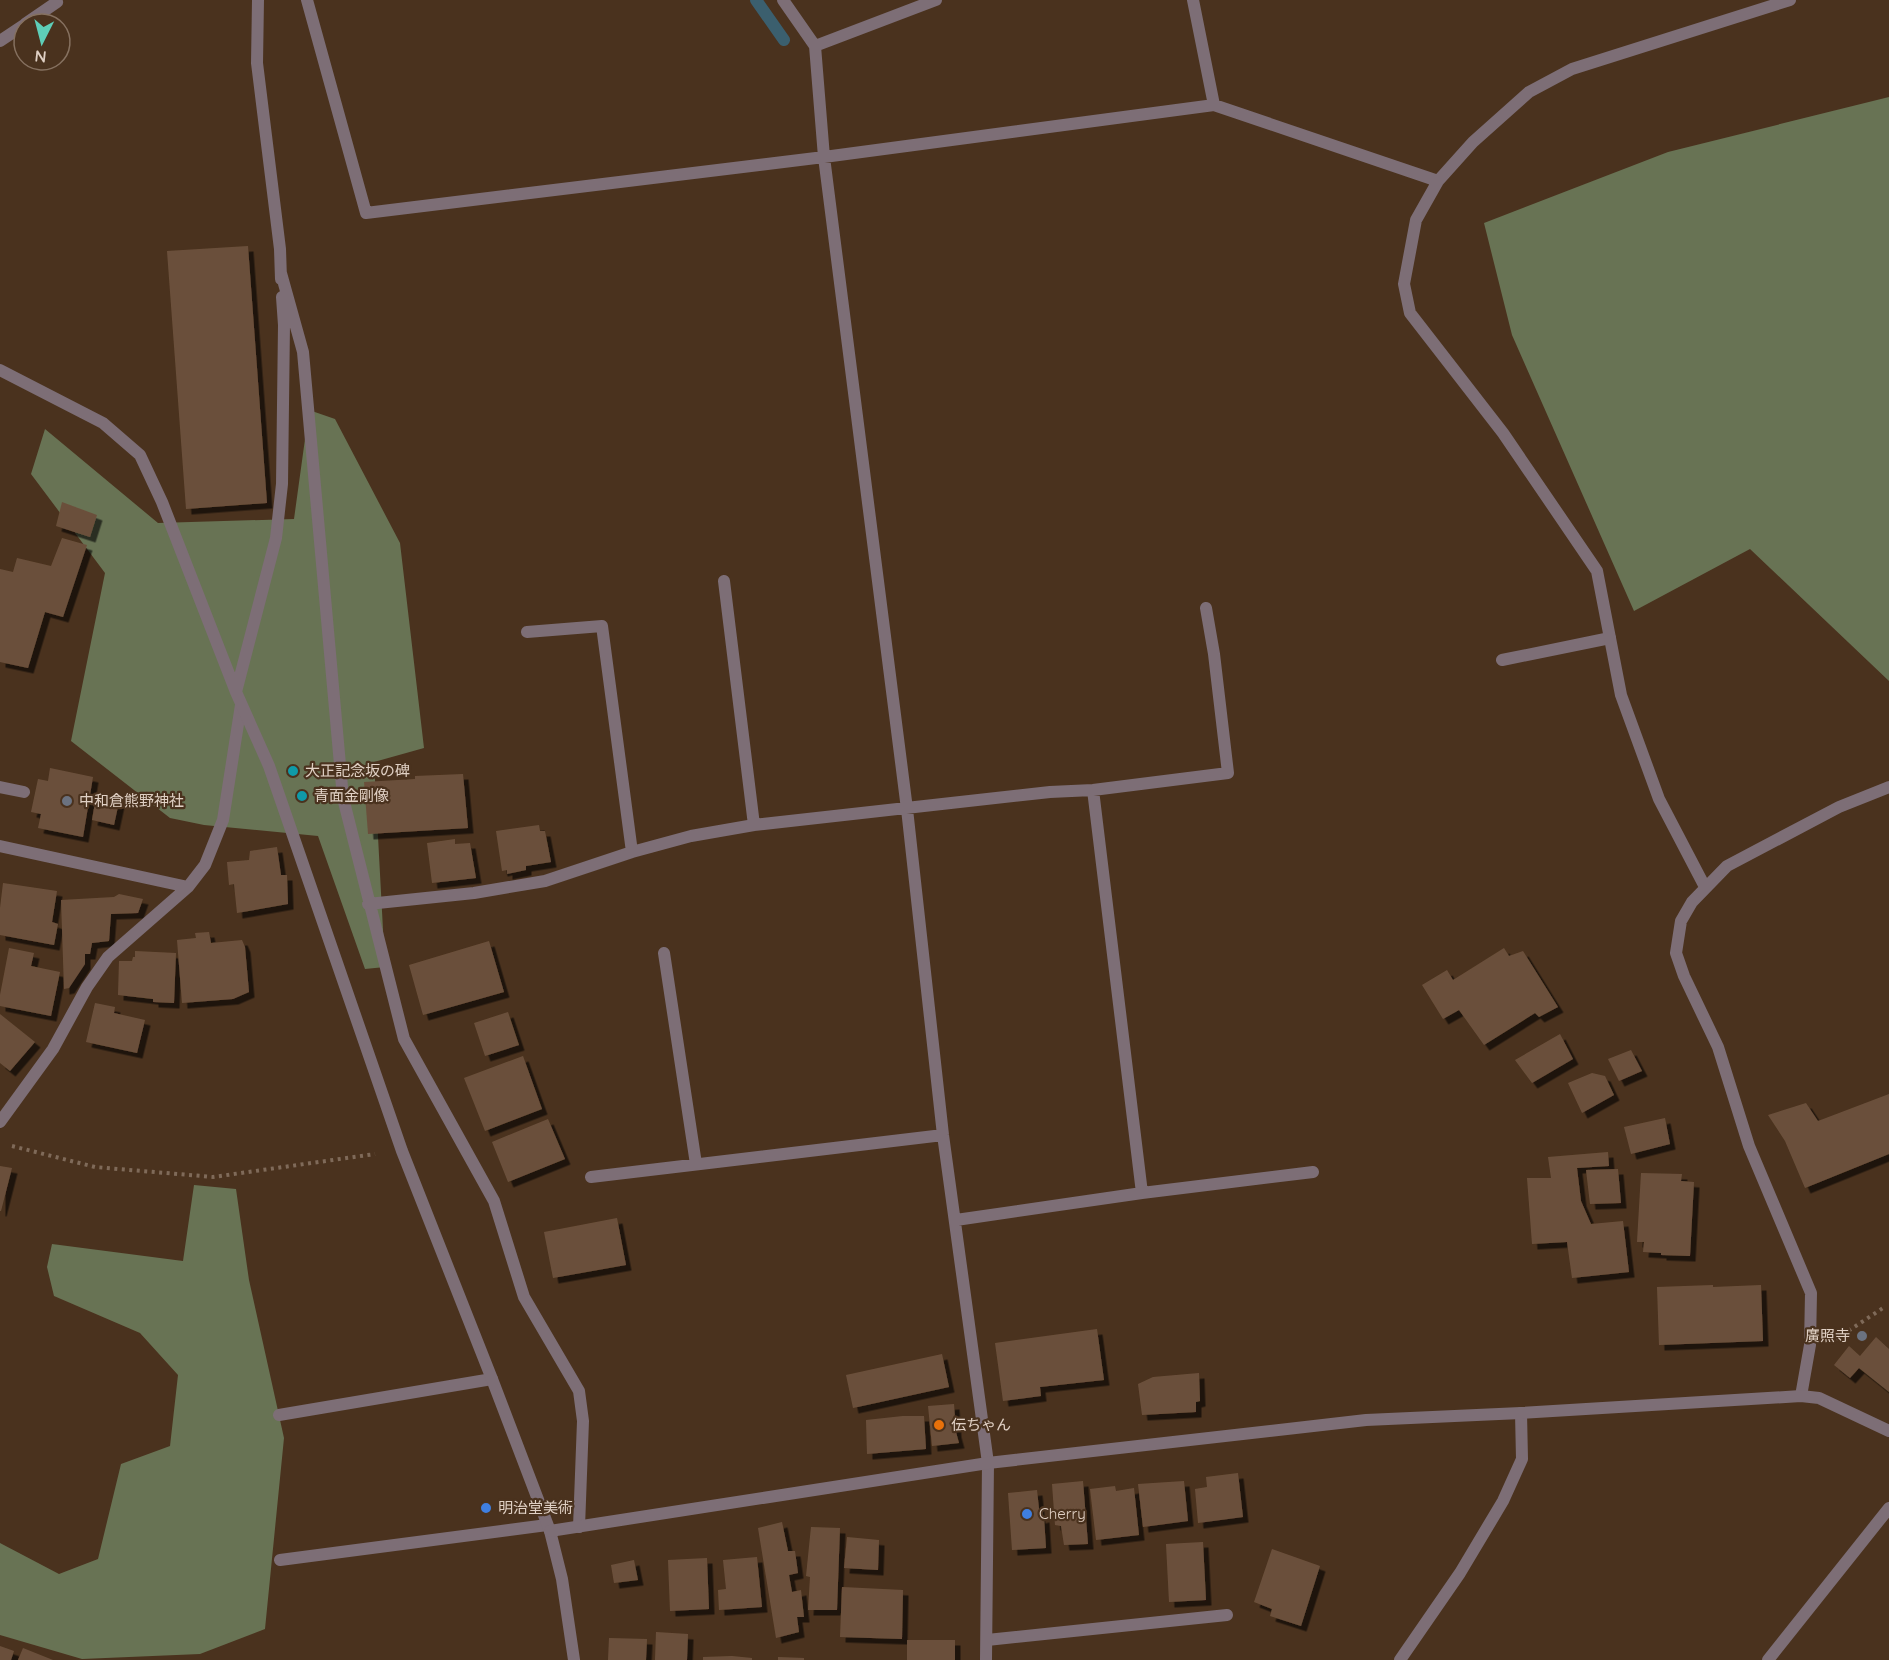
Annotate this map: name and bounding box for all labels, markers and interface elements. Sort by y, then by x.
north arrow [12,12,72,72]
text: N [34,46,47,67]
place label: 大正記念坂の碑 [305,761,410,780]
marker: 大正記念坂の碑 [286,764,300,778]
place label: 青面金剛像 [314,786,389,805]
marker: 青面金剛像 [295,789,309,803]
place label: 中和倉熊野神社 [79,791,184,810]
marker: 中和倉熊野神社 [60,794,74,808]
place label: 廣照寺 [1805,1326,1850,1345]
marker: 廣照寺 [1855,1329,1869,1343]
place label: 伝ちゃん [951,1415,1011,1434]
marker: 伝ちゃん [932,1418,946,1432]
place label: 明治堂美術 [498,1498,573,1517]
marker: 明治堂美術 [479,1501,493,1515]
place label: Cherry [1039,1504,1086,1523]
marker: Cherry [1020,1507,1034,1521]

